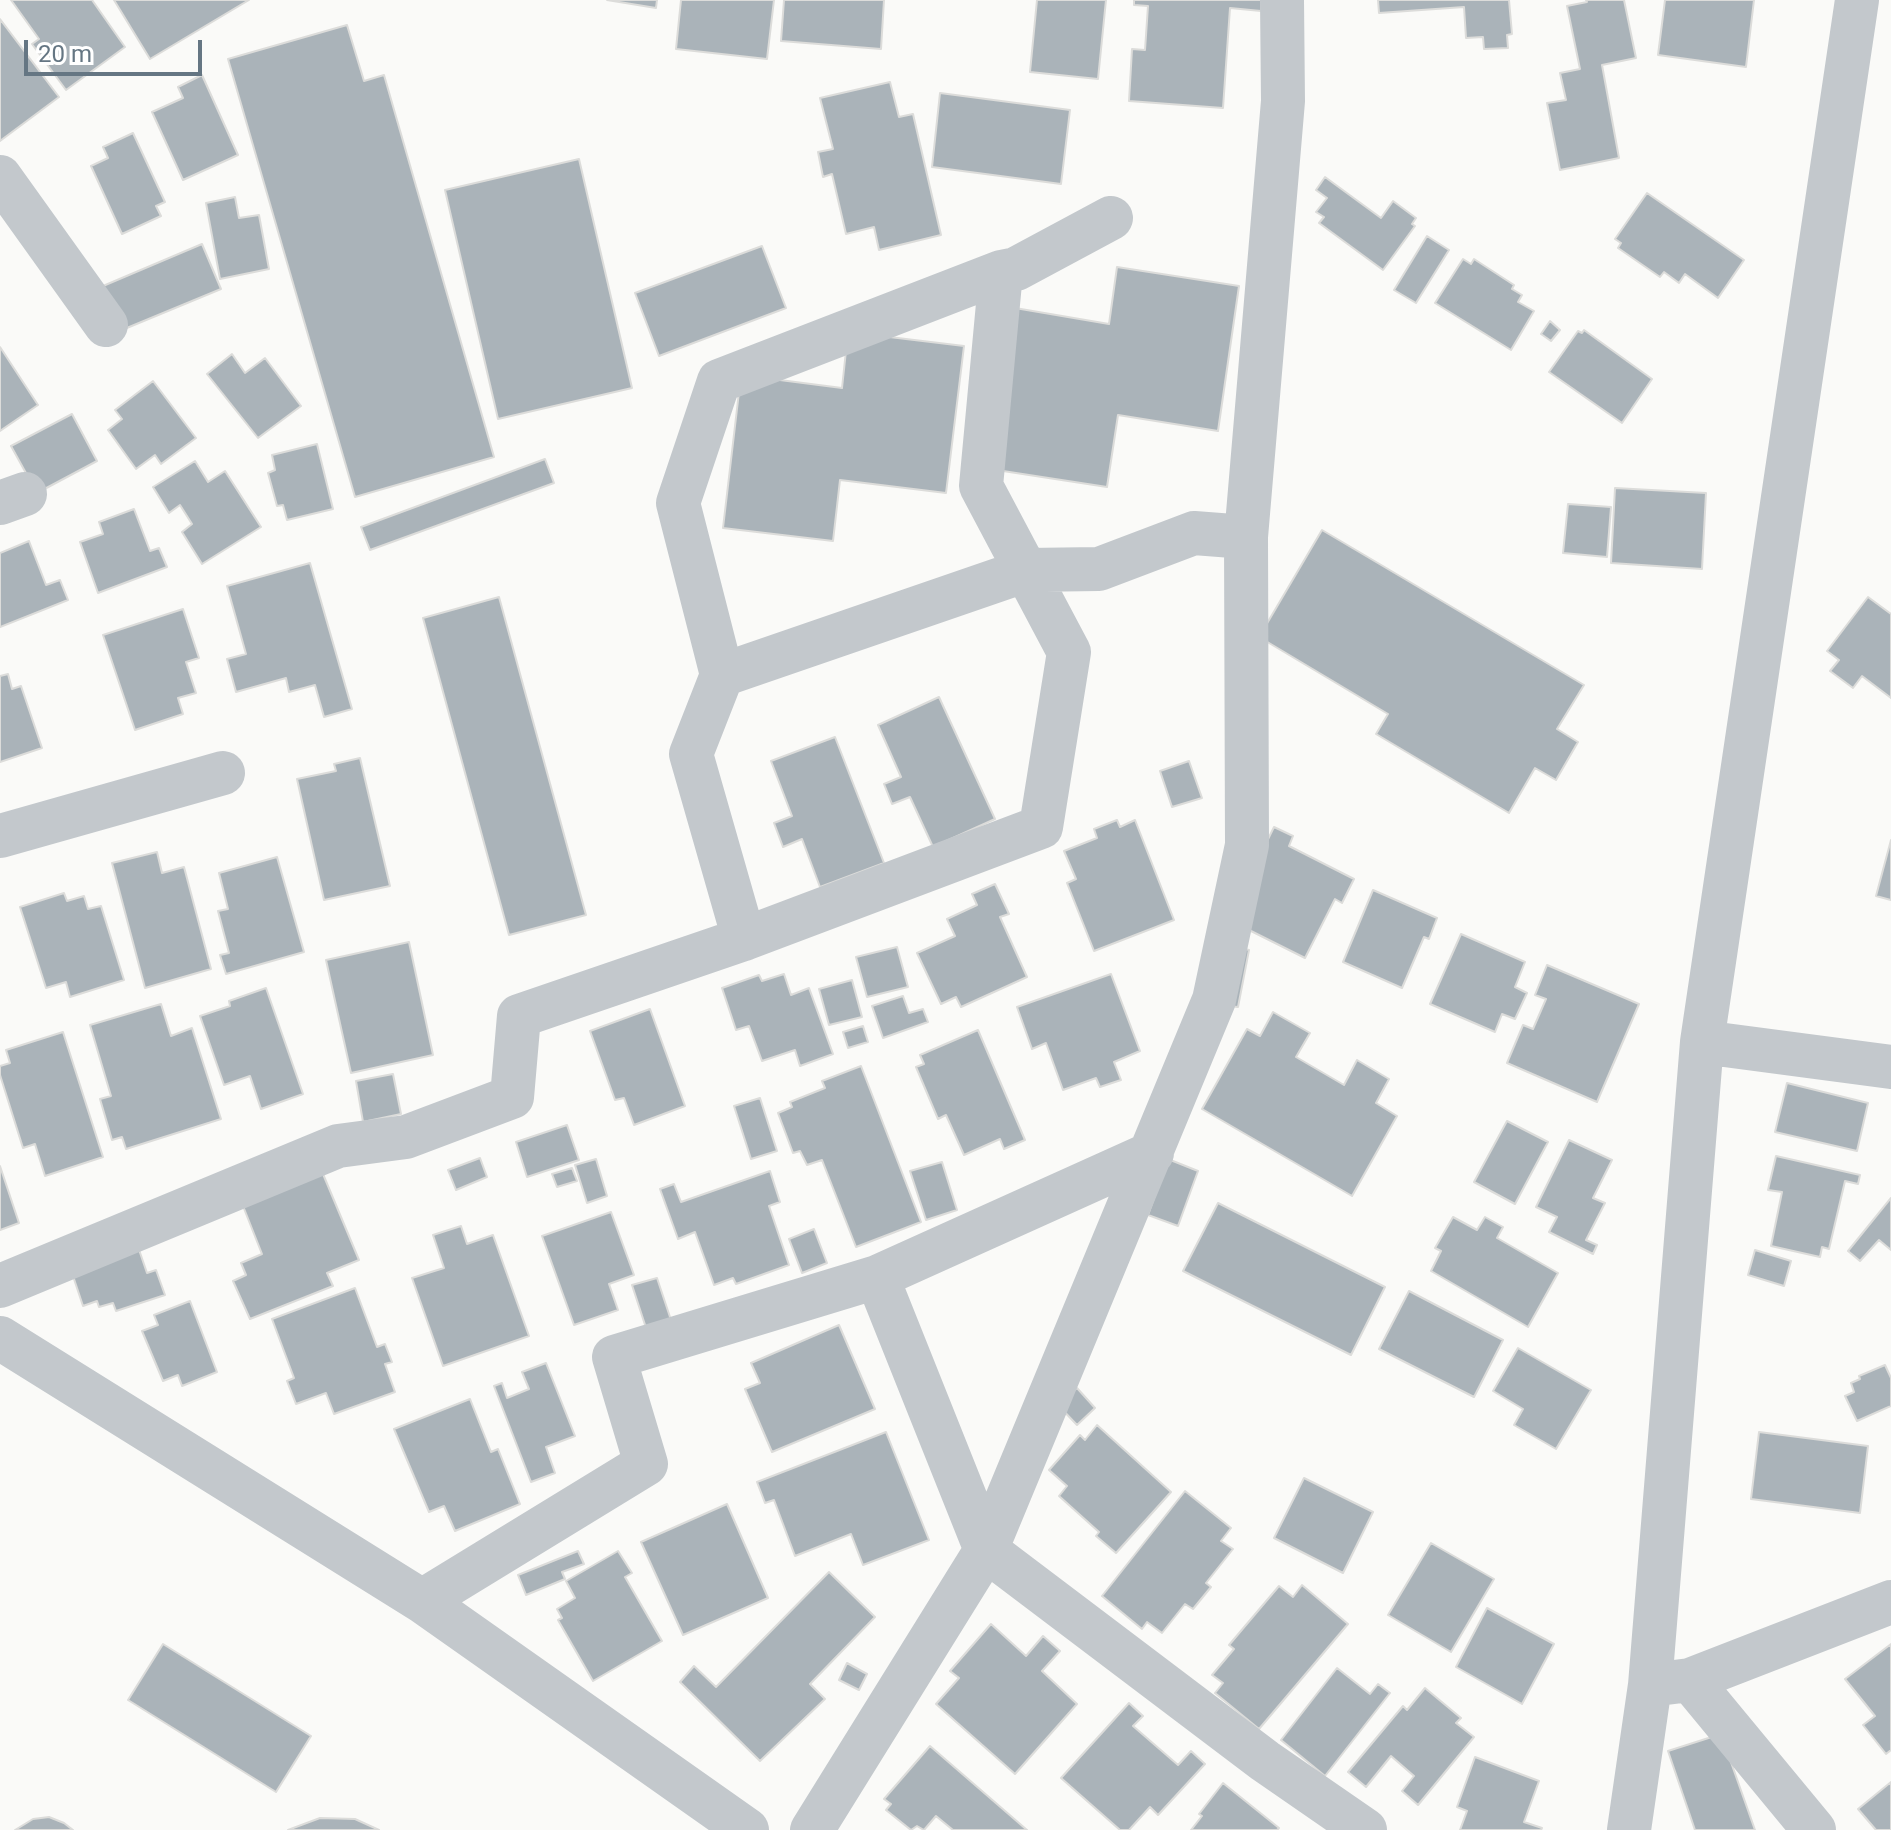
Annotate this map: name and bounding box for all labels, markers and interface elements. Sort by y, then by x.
scale bar [28,24,206,74]
text: 20 m [38,40,92,68]

